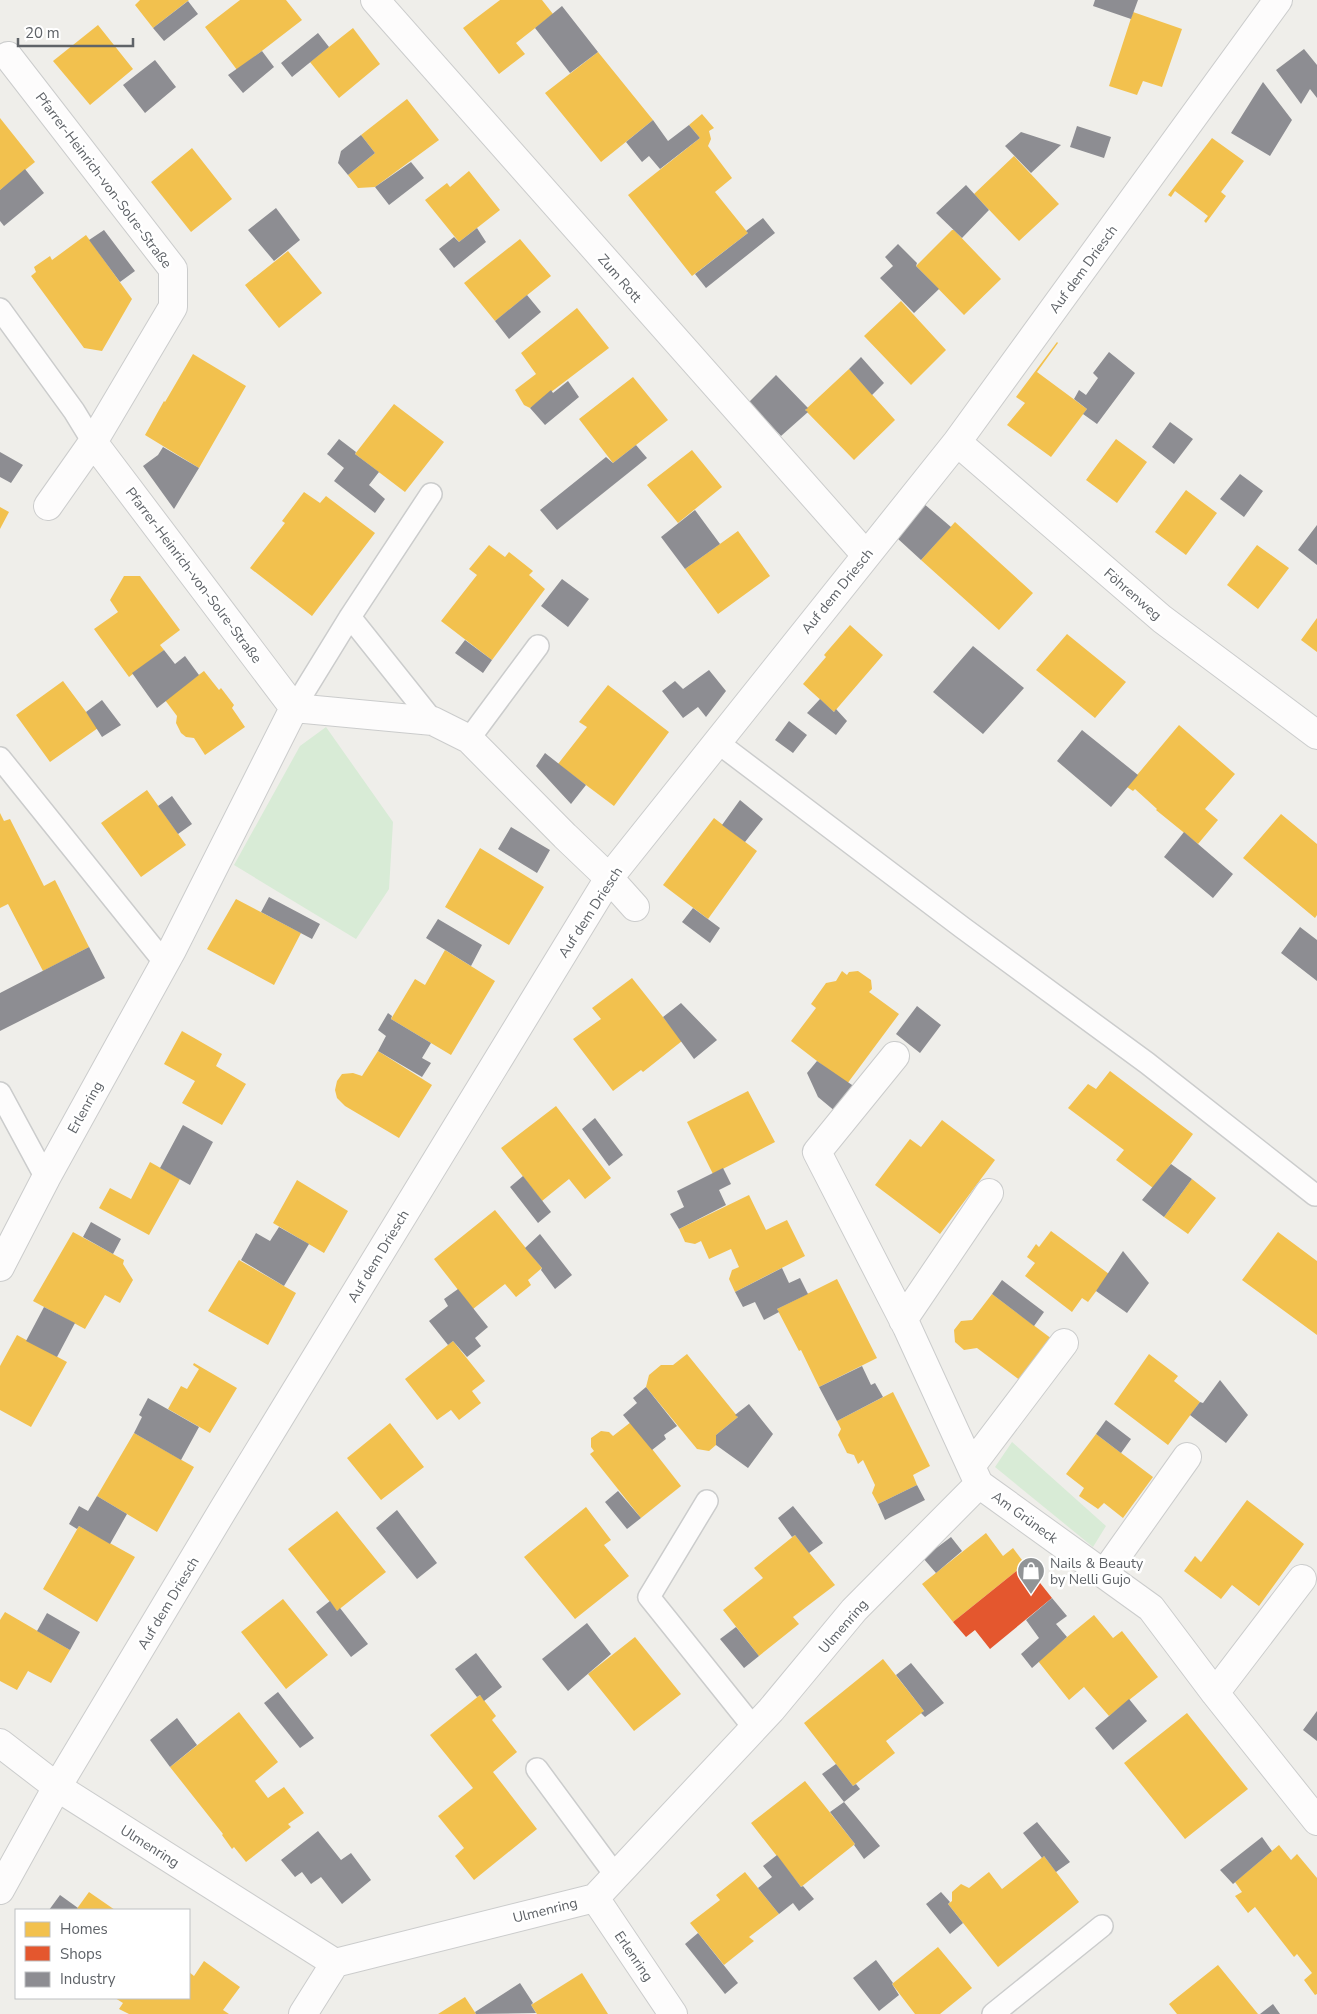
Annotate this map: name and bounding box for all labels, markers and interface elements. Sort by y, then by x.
scale bar [18,15,132,47]
text: 20 m [25,23,60,43]
street label: Pfarrer-Heinrich-von-Solre-Straße [31,88,176,272]
street label: Auf dem Driesch [1045,221,1122,317]
street label: Zum Rott [593,250,646,307]
street label: Pfarrer-Heinrich-von-Solre-Straße [121,483,266,667]
street label: Auf dem Driesch [797,545,878,638]
street label: Föhrenweg [1100,564,1166,625]
street label: Auf dem Driesch [554,863,627,961]
street label: Erlenring [63,1078,108,1137]
street label: Auf dem Driesch [343,1206,414,1306]
street label: Am Grüneck [988,1487,1063,1549]
street label: Auf dem Driesch [133,1553,204,1653]
place label: Nails & Beauty by Nelli Gujo [1050,1554,1144,1589]
shop icon: Nails & Beauty by Nelli Gujo [1016,1556,1046,1595]
street label: Ulmenring [815,1595,872,1658]
street label: Ulmenring [117,1821,183,1872]
street label: Ulmenring [511,1893,580,1928]
legend [15,1909,190,1999]
text: Homes [60,1919,108,1939]
street label: Erlenring [610,1927,657,1985]
text: Shops [60,1944,102,1964]
text: Industry [60,1969,116,1989]

